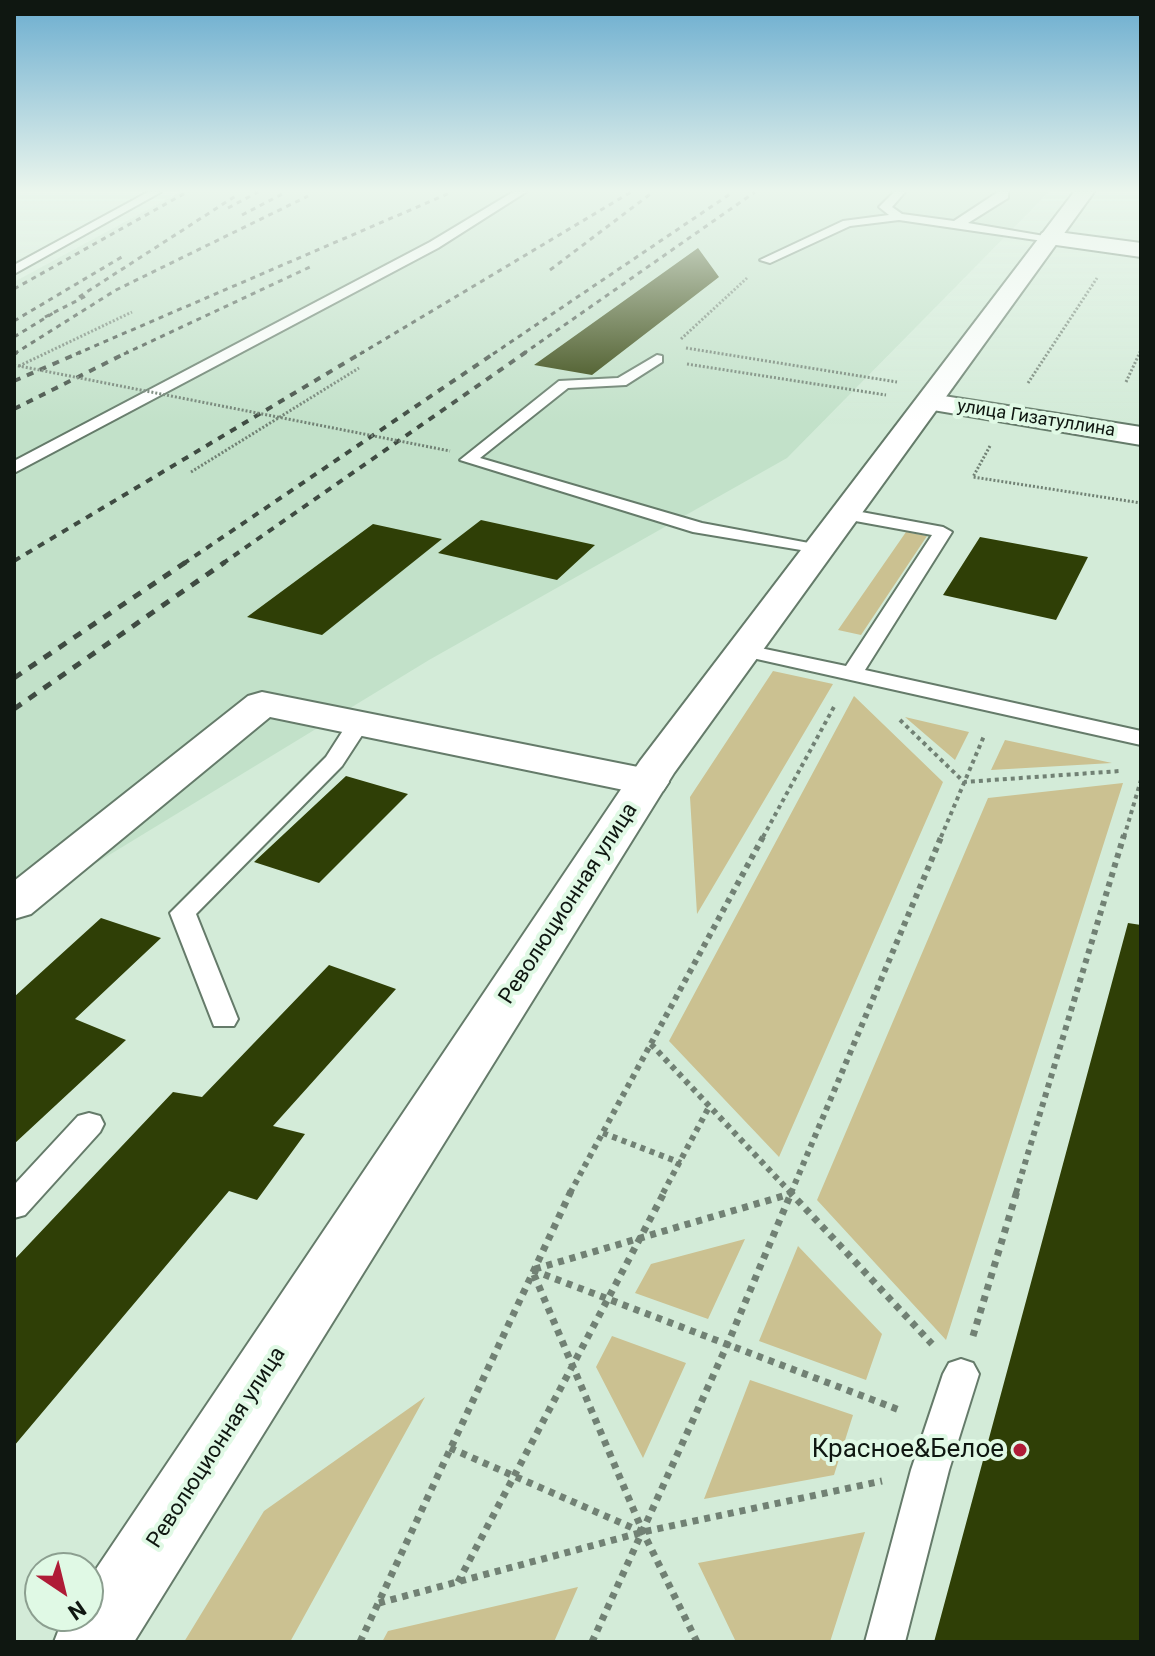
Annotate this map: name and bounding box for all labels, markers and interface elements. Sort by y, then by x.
street label: улица Гизатуллина [956,396,1116,442]
street label: Революционная улица [494,798,644,1010]
street label: Революционная улица [142,1342,292,1554]
place label: Красное&Белое [812,1434,1004,1466]
marker: Красное&Белое [1011,1441,1029,1459]
north arrow [24,1552,104,1632]
text: N [63,1596,90,1625]

